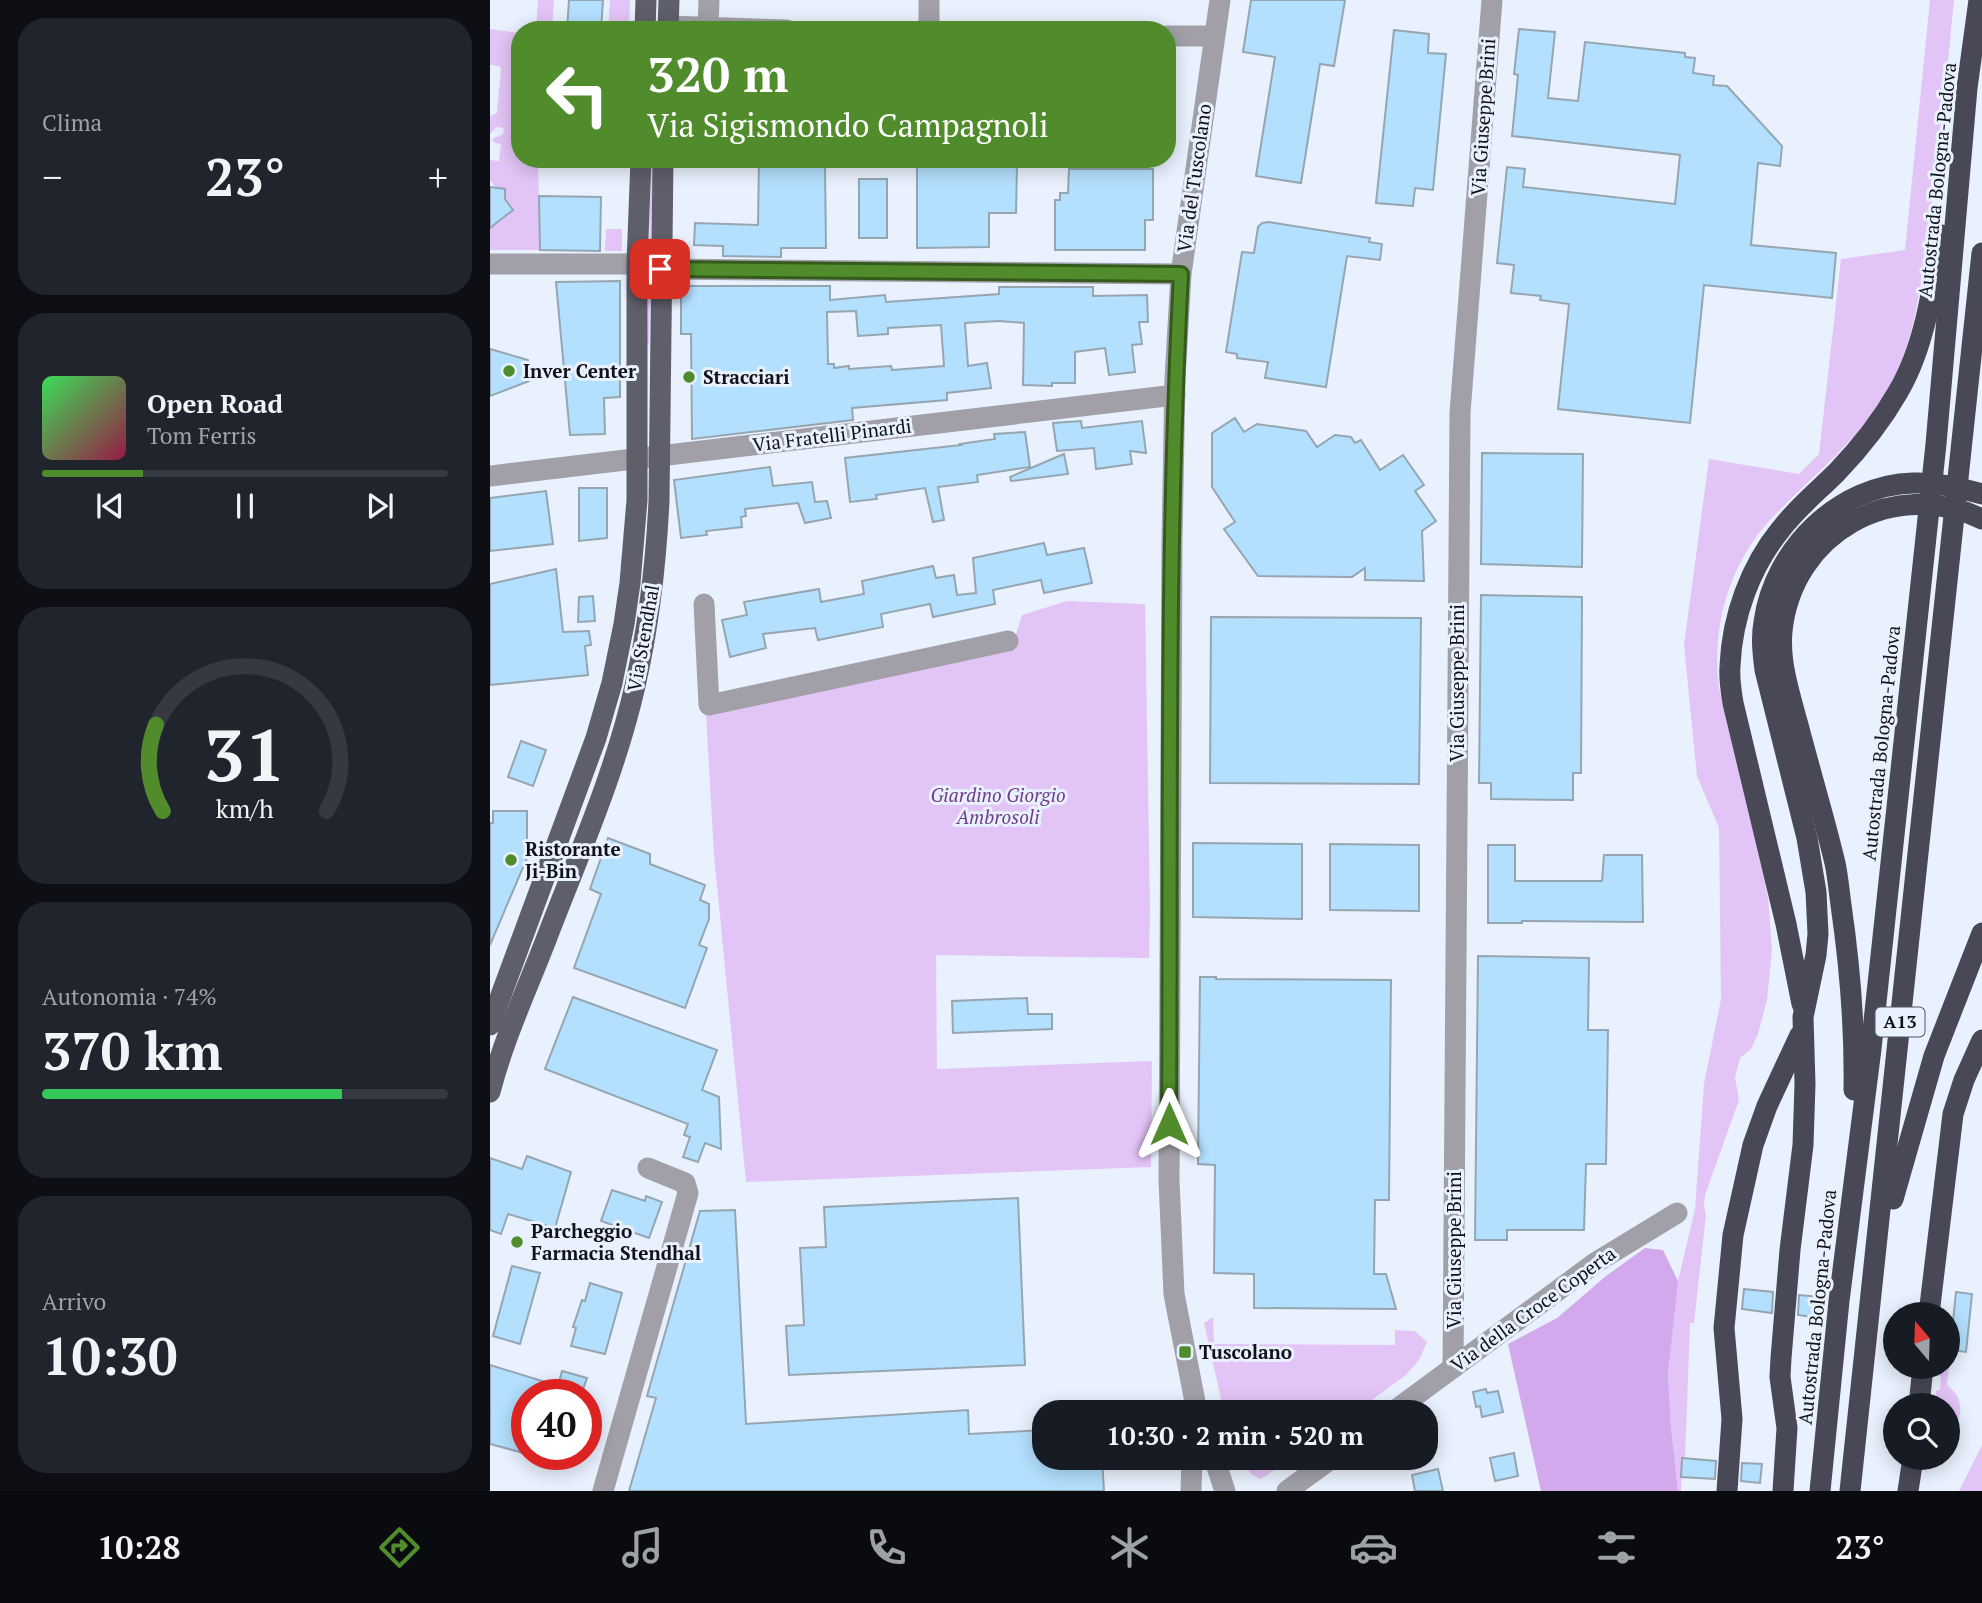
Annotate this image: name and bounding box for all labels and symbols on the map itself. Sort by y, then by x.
street label: Via Giuseppe Brini [1465,37,1500,197]
street label: Autostrada Bologna-Padova [1912,61,1961,299]
street label: Via del Tuscolano [1171,102,1216,254]
pin [630,239,690,299]
place label: Inver Center [523,358,637,383]
marker: Inver Center [501,363,517,379]
place label: Stracciari [703,364,789,389]
marker: Stracciari [681,369,697,385]
street label: Via Fratelli Pinardi [751,412,913,457]
street label: Via Stendhal [621,583,664,693]
street label: Via Giuseppe Brini [1444,604,1469,762]
street label: Autostrada Bologna-Padova [1856,624,1905,862]
park label: Giardino Giorgio Ambrosoli [930,782,1066,829]
place label: Ristorante Ji-Bin [525,836,621,883]
marker: Ristorante Ji-Bin [503,852,519,868]
road number: A13 [1876,1007,1924,1036]
position arrow [1132,1087,1206,1161]
street label: Via Giuseppe Brini [1441,1171,1466,1329]
street label: Autostrada Bologna-Padova [1792,1188,1841,1426]
place label: Parcheggio Farmacia Stendhal [531,1218,701,1265]
marker: Parcheggio Farmacia Stendhal [509,1234,525,1250]
street label: Via della Croce Coperta [1445,1240,1620,1377]
north arrow [1883,1302,1960,1379]
place label: Tuscolano [1199,1339,1292,1364]
marker: Tuscolano [1177,1344,1193,1360]
speed limit sign: 40 [511,1379,602,1470]

